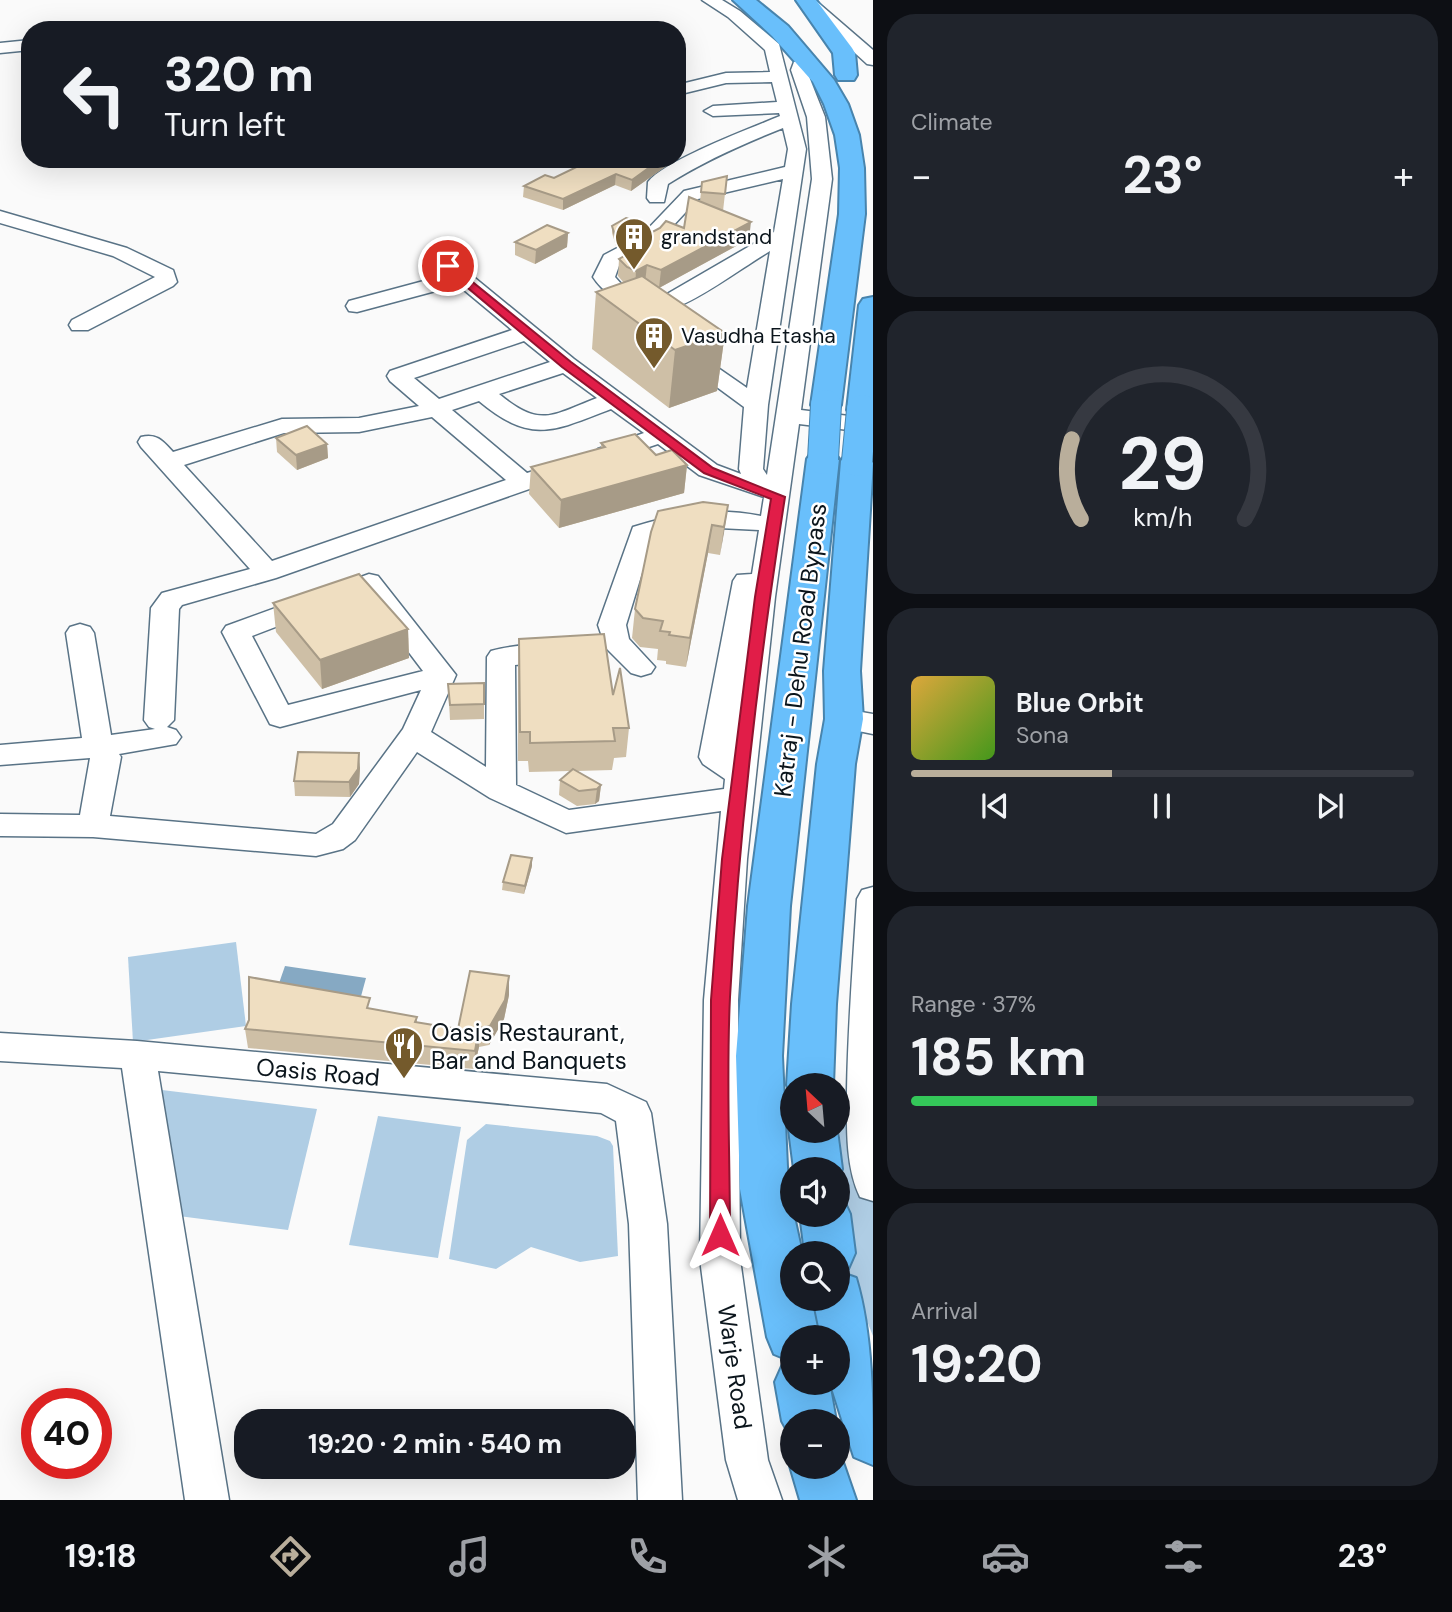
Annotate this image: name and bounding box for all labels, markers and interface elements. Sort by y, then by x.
text: 320 m [164,42,314,106]
icon: left [49,49,140,140]
text: Turn left [164,104,286,146]
text: Climate [911,107,993,137]
text: 23° [1122,141,1203,209]
text: − [911,151,932,201]
text: + [1393,151,1414,201]
building icon: grandstand [613,216,655,271]
place label: grandstand [661,223,772,251]
pin [418,236,478,296]
icon: arrive [429,247,467,285]
building icon: Vasudha Etasha [633,315,675,370]
place label: Vasudha Etasha [681,322,836,350]
text: 29 [1119,417,1206,512]
street label: Katraj - Dehu Road Bypass [767,501,833,799]
text: km/h [1133,501,1192,534]
text: Blue Orbit [1016,686,1144,720]
text: Sona [1016,720,1069,750]
icon: previous [976,787,1014,825]
icon: pause [1143,787,1181,825]
icon: next [1311,787,1349,825]
text: Range · 37% [911,989,1036,1019]
place label: Oasis Restaurant, Bar and Banquets [431,1017,627,1076]
text: 185 km [911,1023,1086,1091]
restaurant icon: Oasis Restaurant, Bar and Banquets [383,1025,425,1080]
street label: Oasis Road [255,1051,381,1093]
north arrow [780,1073,850,1143]
map controls [780,1073,850,1479]
button: sound [780,1157,850,1227]
position arrow [683,1198,757,1272]
button: search [780,1241,850,1311]
text: Arrival [911,1296,978,1326]
street label: Warje Road [711,1303,759,1431]
button: + [780,1325,850,1395]
text: 19:20 [911,1330,1043,1398]
speed limit sign: 40 [21,1388,112,1479]
button: − [780,1409,850,1479]
text: 19:20 · 2 min · 540 m [308,1427,562,1461]
icon: directions [266,1532,315,1581]
icon: music [445,1532,494,1581]
icon: phone [623,1532,672,1581]
icon: climate [802,1532,851,1581]
icon: car [981,1532,1030,1581]
icon: filters [1159,1532,1208,1581]
text: 19:18 [65,1535,137,1577]
text: 23° [1338,1535,1387,1577]

